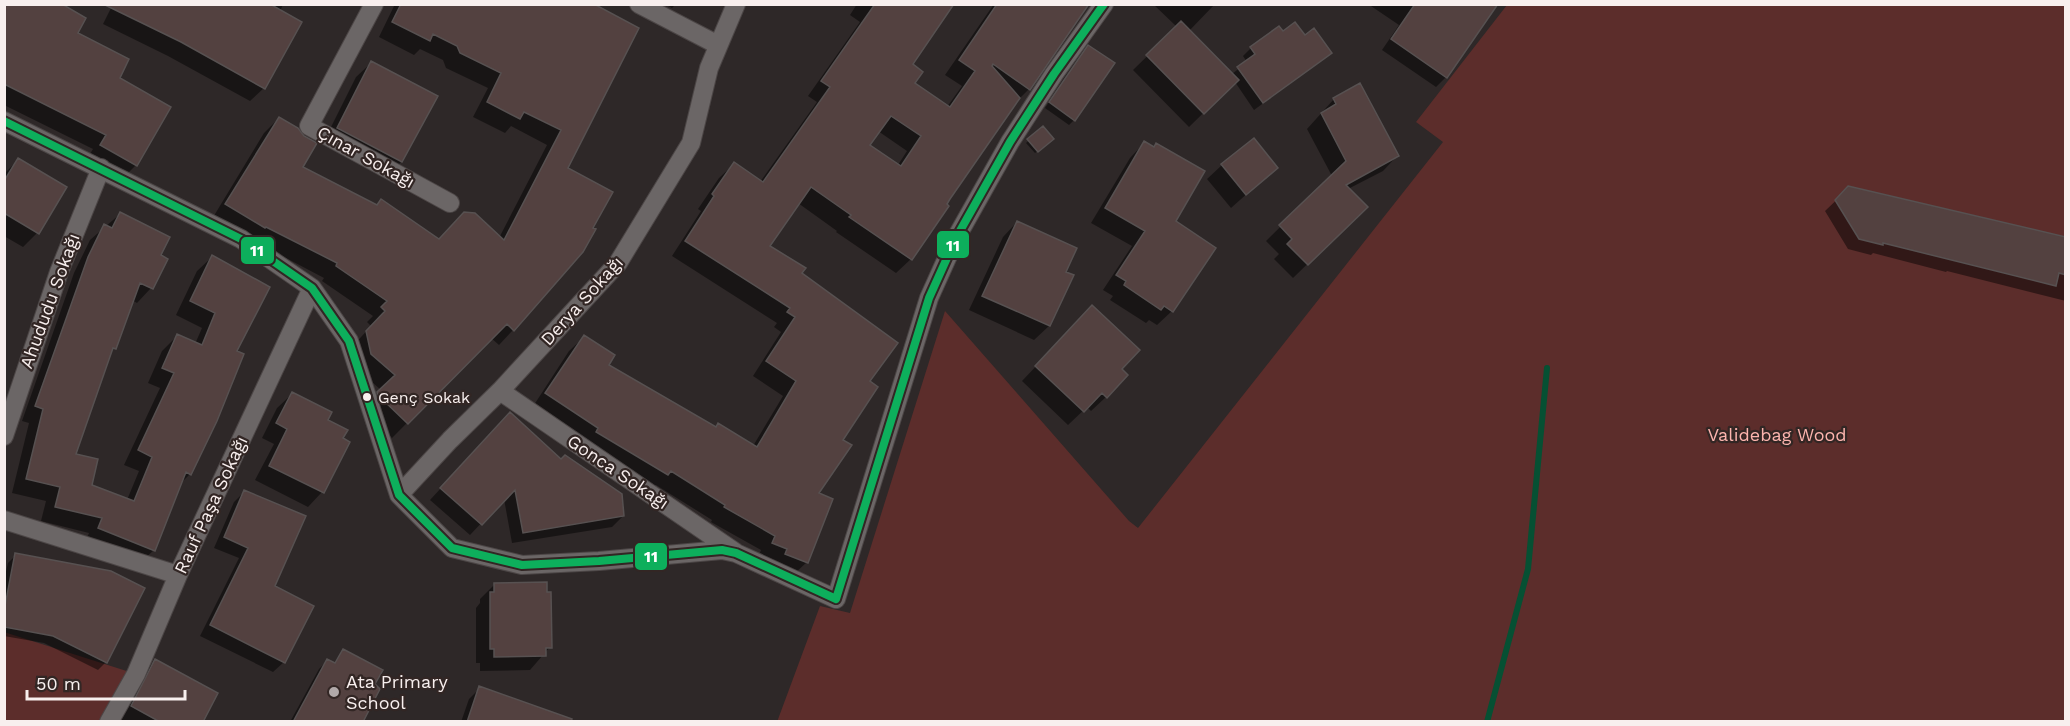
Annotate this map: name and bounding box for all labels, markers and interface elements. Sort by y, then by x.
street label: Çınar Sokağı [314,121,419,192]
line badge: 11 [936,230,970,259]
street label: Ahududu Sokağı [15,231,84,371]
line badge: 11 [240,236,275,265]
text: 11 [946,236,960,255]
text: 11 [250,241,264,260]
street label: Derya Sokağı [536,252,627,350]
place label: Genç Sokak [378,388,470,407]
marker: Genç Sokak [361,391,373,403]
park label: Validebag Wood [1707,424,1847,445]
street label: Gonca Sokağı [564,430,673,513]
street label: Rauf Paşa Sokağı [169,433,252,577]
line badge: 11 [634,542,668,571]
text: 11 [644,547,658,566]
scale bar [27,663,184,701]
place label: Ata Primary School [346,671,449,713]
text: 50 m [36,673,81,694]
marker: Ata Primary School [327,685,341,699]

